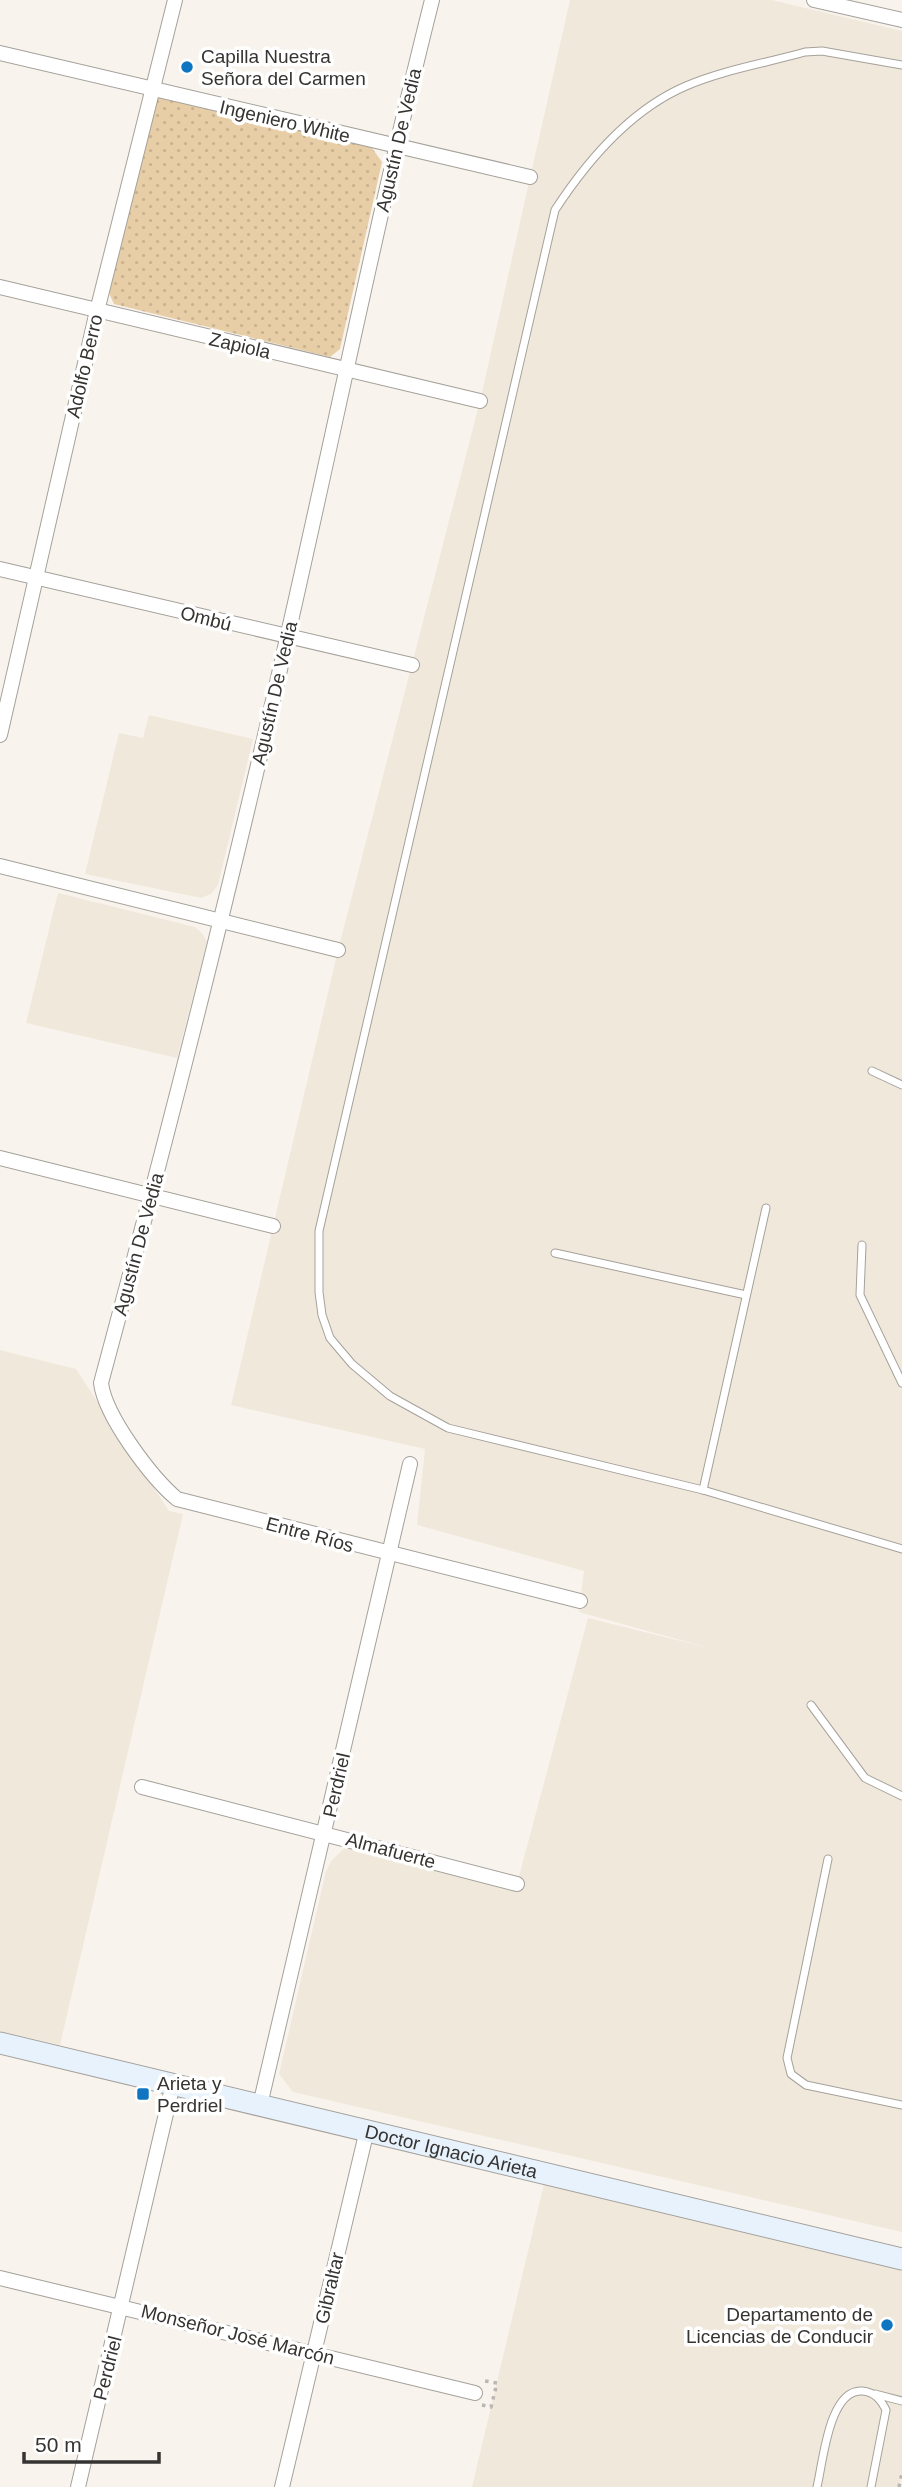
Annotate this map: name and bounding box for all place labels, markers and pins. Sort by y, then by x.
place label: Capilla Nuestra Señora del Carmen [201,46,366,89]
marker: Capilla Nuestra Señora del Carmen [179,59,195,75]
place label: Arieta y Perdriel [157,2073,222,2116]
marker: Arieta y Perdriel [135,2086,151,2102]
place label: Departamento de Licencias de Conducir [686,2304,874,2347]
marker: Departamento de Licencias de Conducir [879,2317,895,2333]

